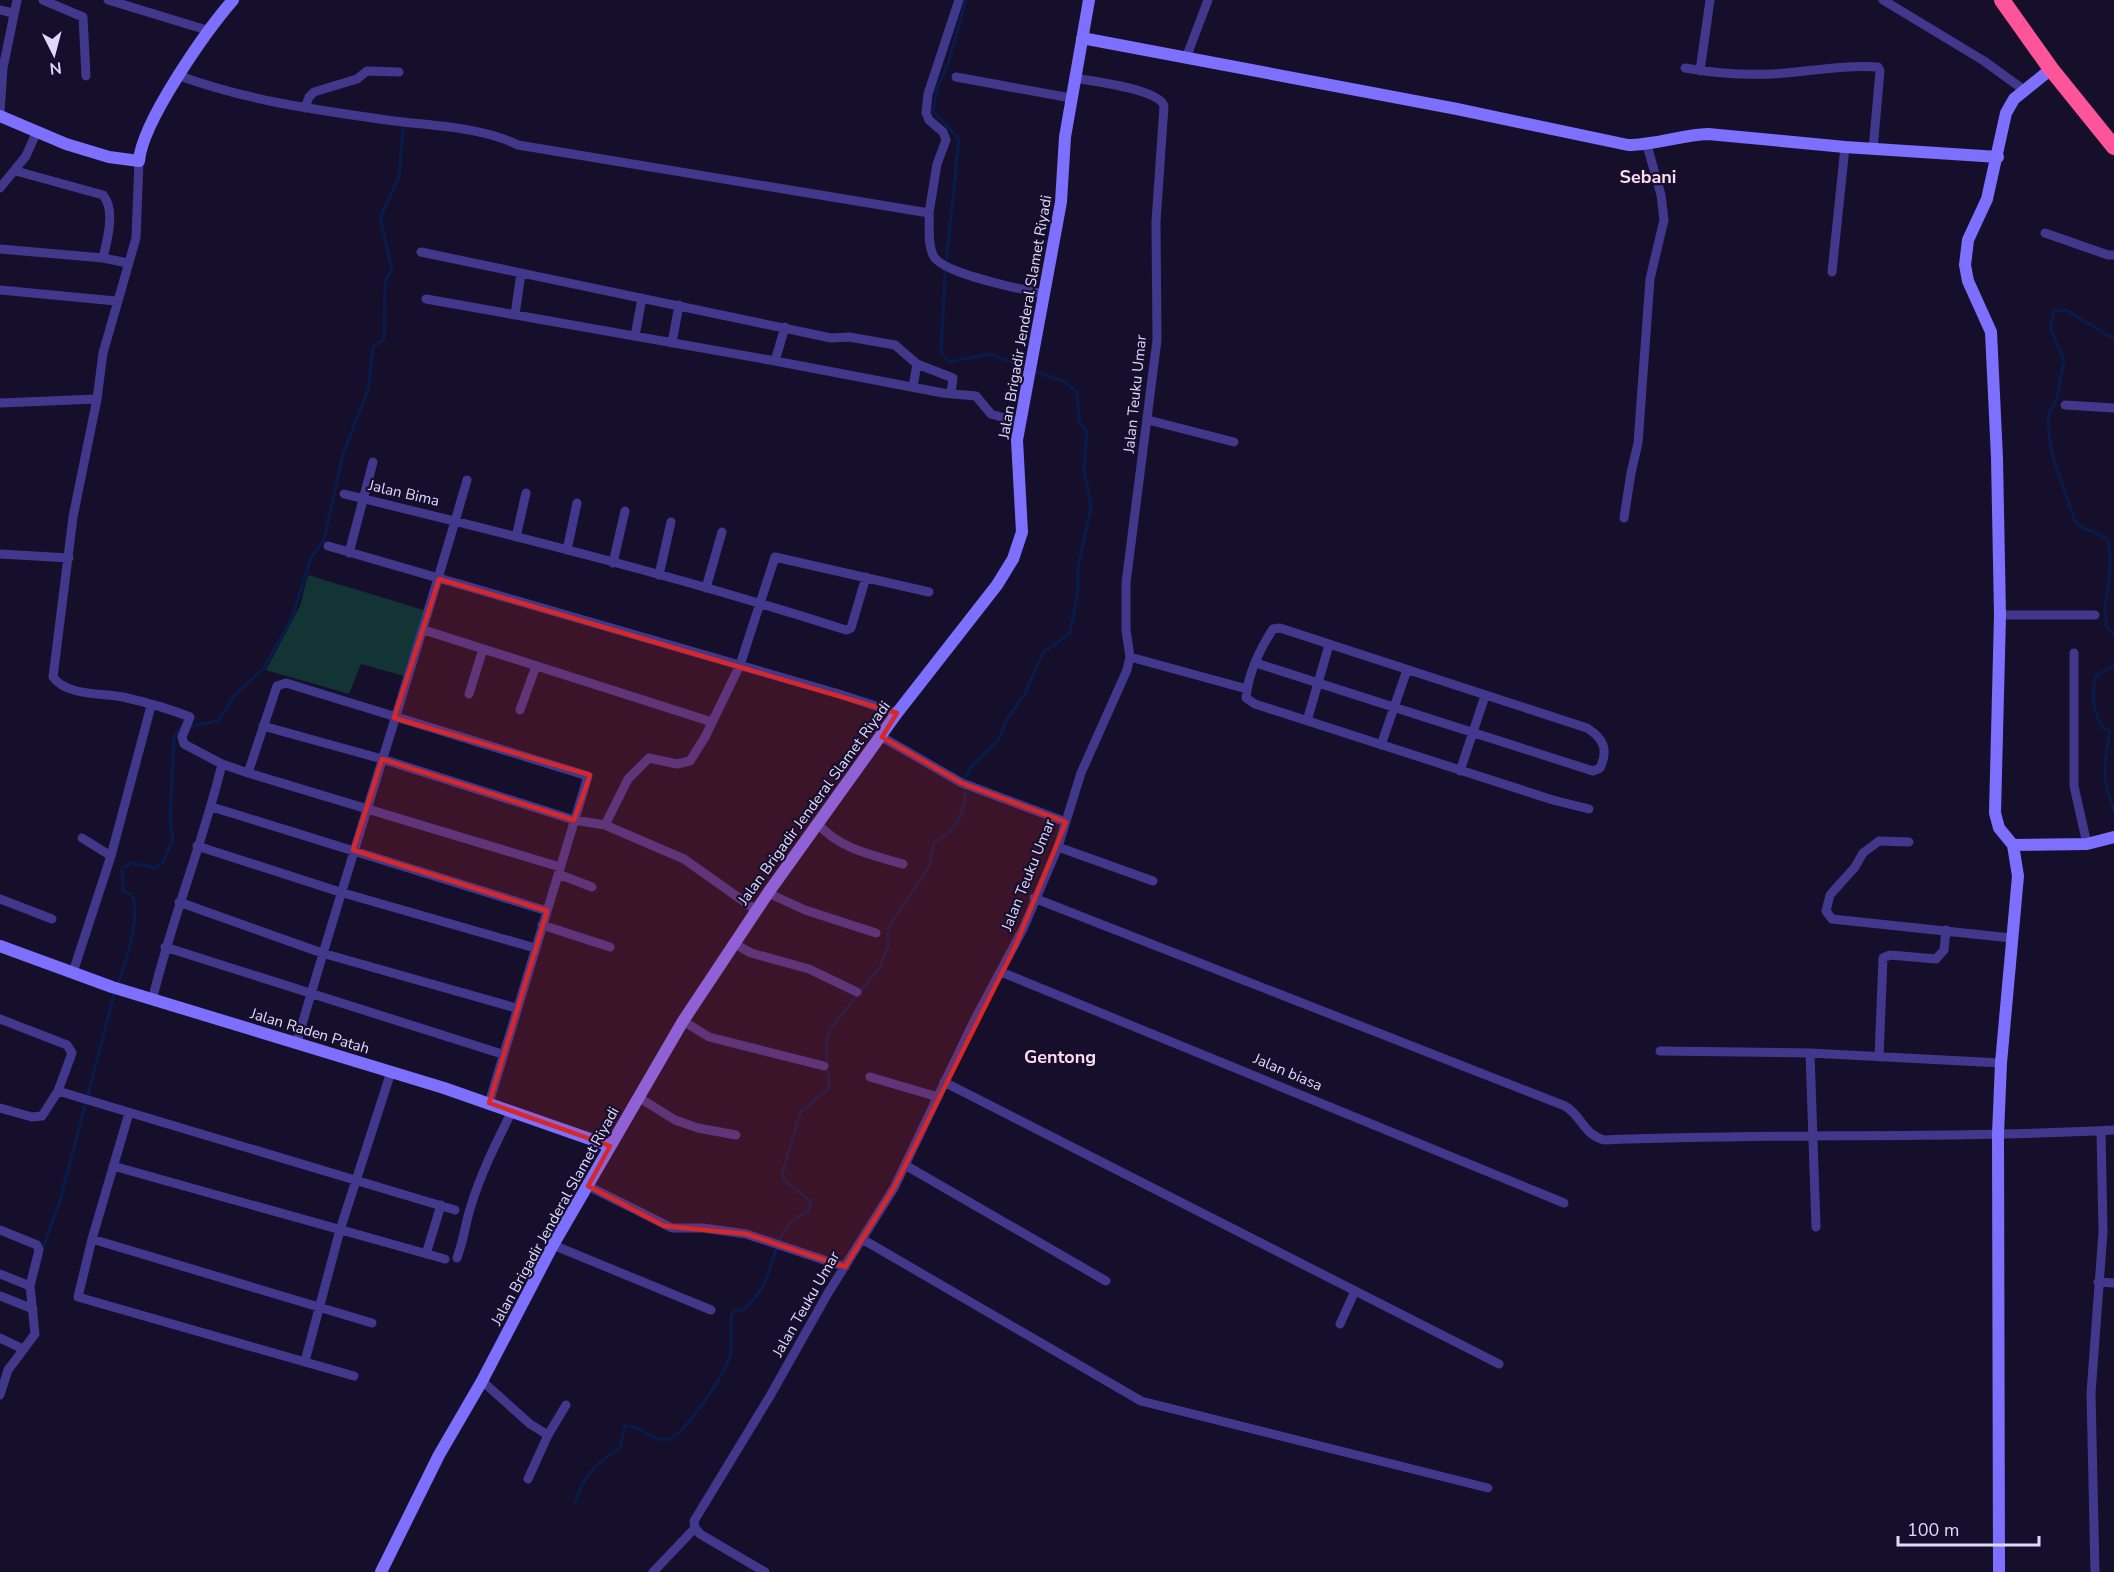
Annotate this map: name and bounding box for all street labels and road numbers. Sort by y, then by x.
street label: Jalan Brigadir Jenderal Slamet Riyadi [994,194,1056,441]
street label: Jalan Teuku Umar [1119,333,1151,455]
street label: Jalan Bima [366,475,441,511]
street label: Jalan Brigadir Jenderal Slamet Riyadi [733,697,895,910]
street label: Jalan Teuku Umar [996,816,1060,935]
street label: Jalan Raden Patah [247,1003,372,1059]
street label: Jalan biasa [1250,1048,1325,1095]
street label: Jalan Brigadir Jenderal Slamet Riyadi [486,1103,624,1330]
street label: Jalan Teuku Umar [767,1247,845,1361]

